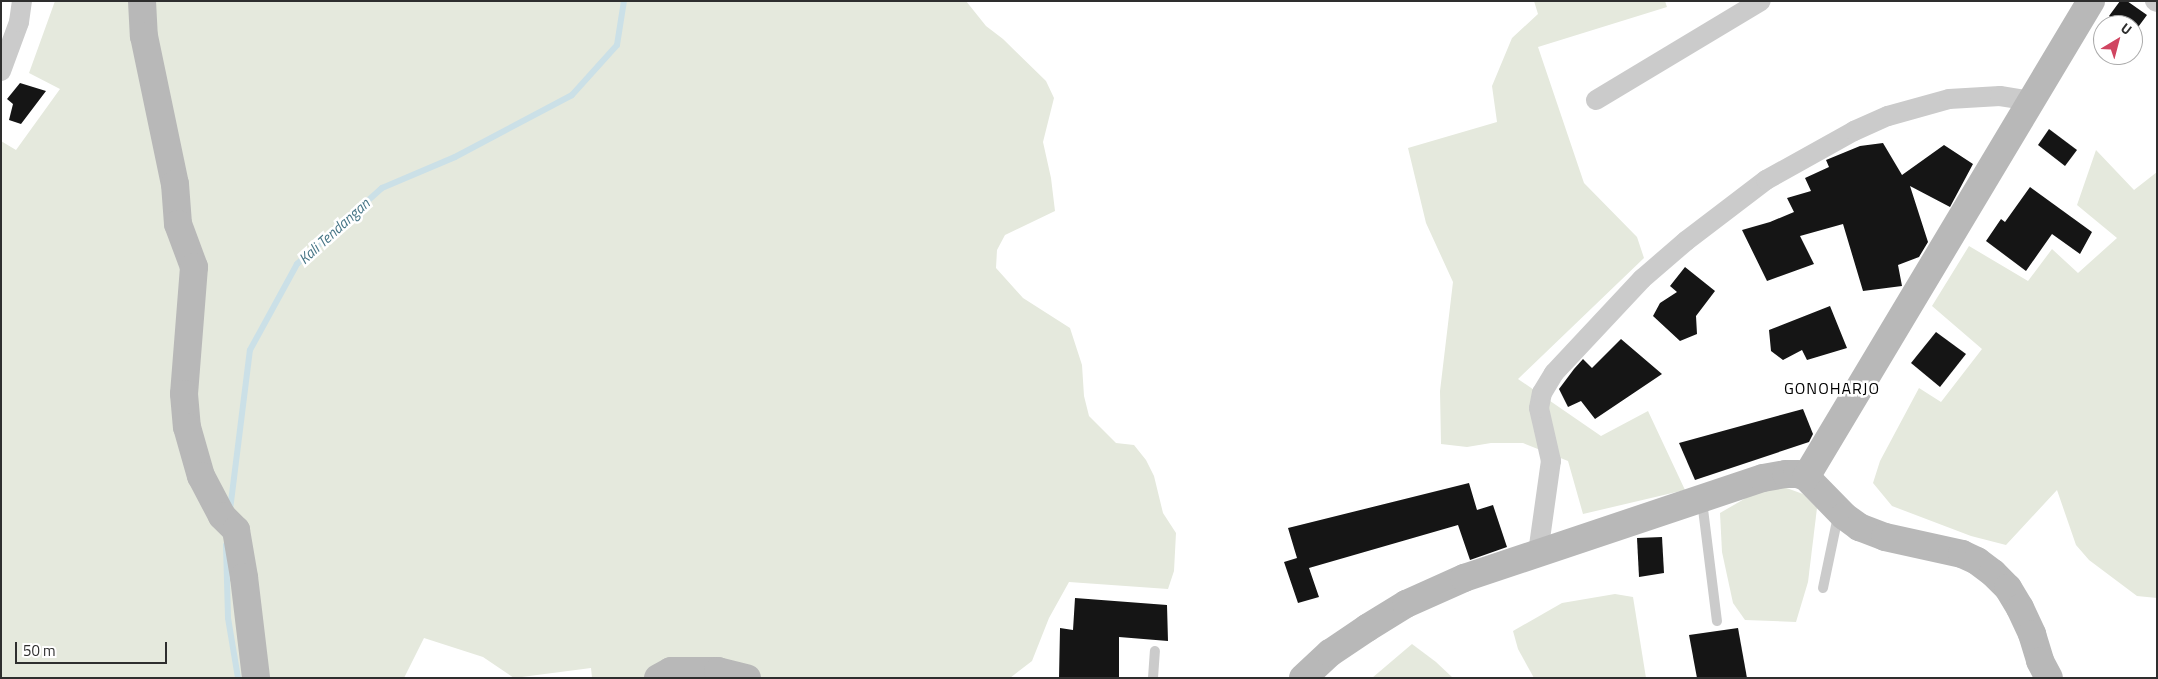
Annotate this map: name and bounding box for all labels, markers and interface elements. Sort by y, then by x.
north arrow [2093,15,2143,65]
text: U [2117,17,2137,40]
water label: Kali Tendangan [295,194,373,268]
district label: GONOHARJO [1783,378,1881,398]
scale bar [18,632,170,664]
text: 50 m [23,639,56,662]

